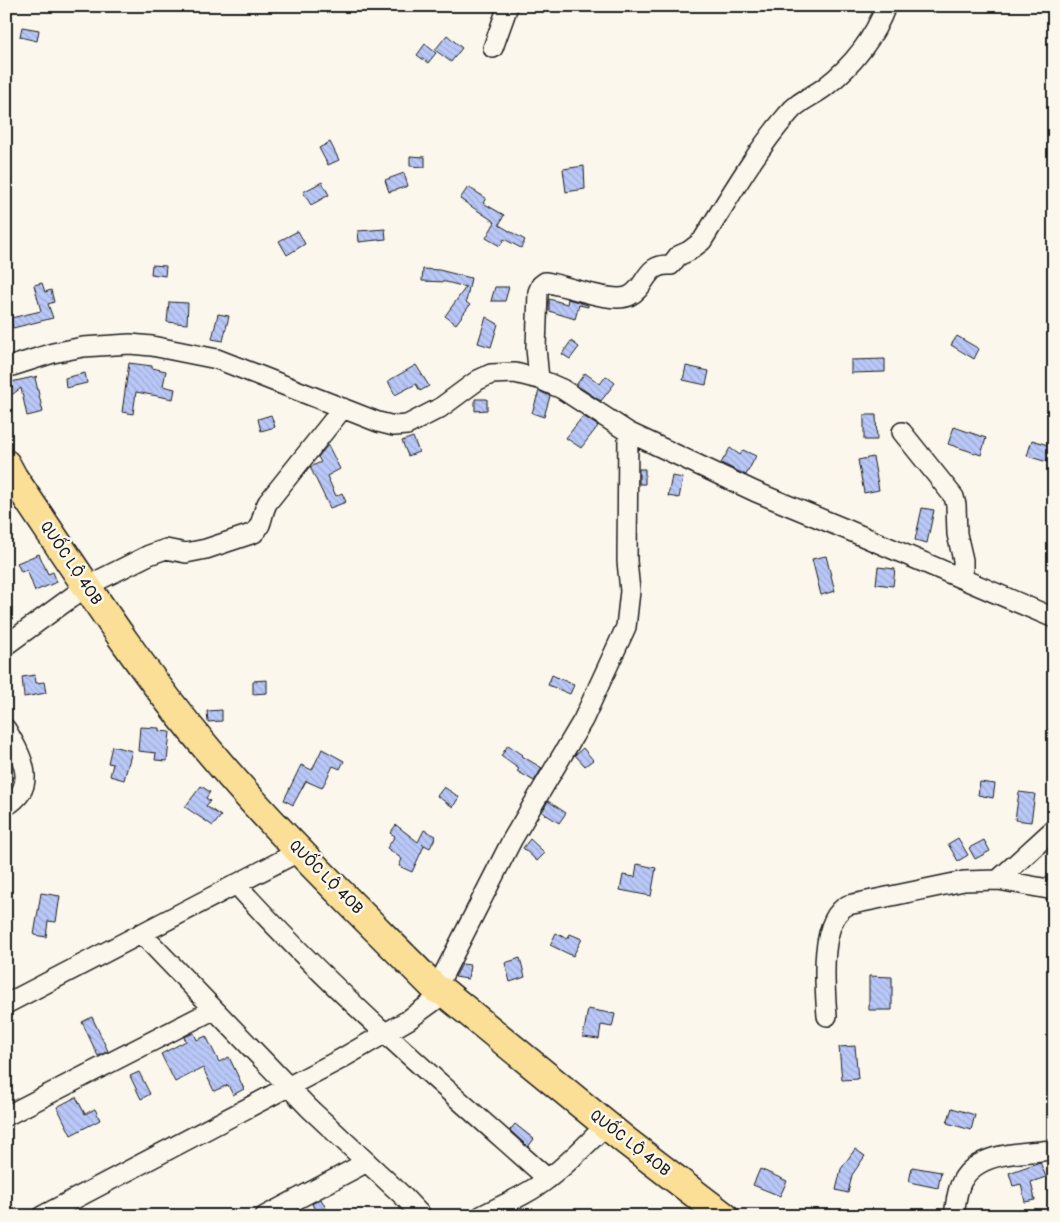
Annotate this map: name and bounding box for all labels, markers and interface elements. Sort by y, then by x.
street label: QUỐC LỘ 40B [36,516,109,609]
street label: QUỐC LỘ 40B [285,833,370,918]
street label: QUỐC LỘ 40B [586,1103,676,1181]

